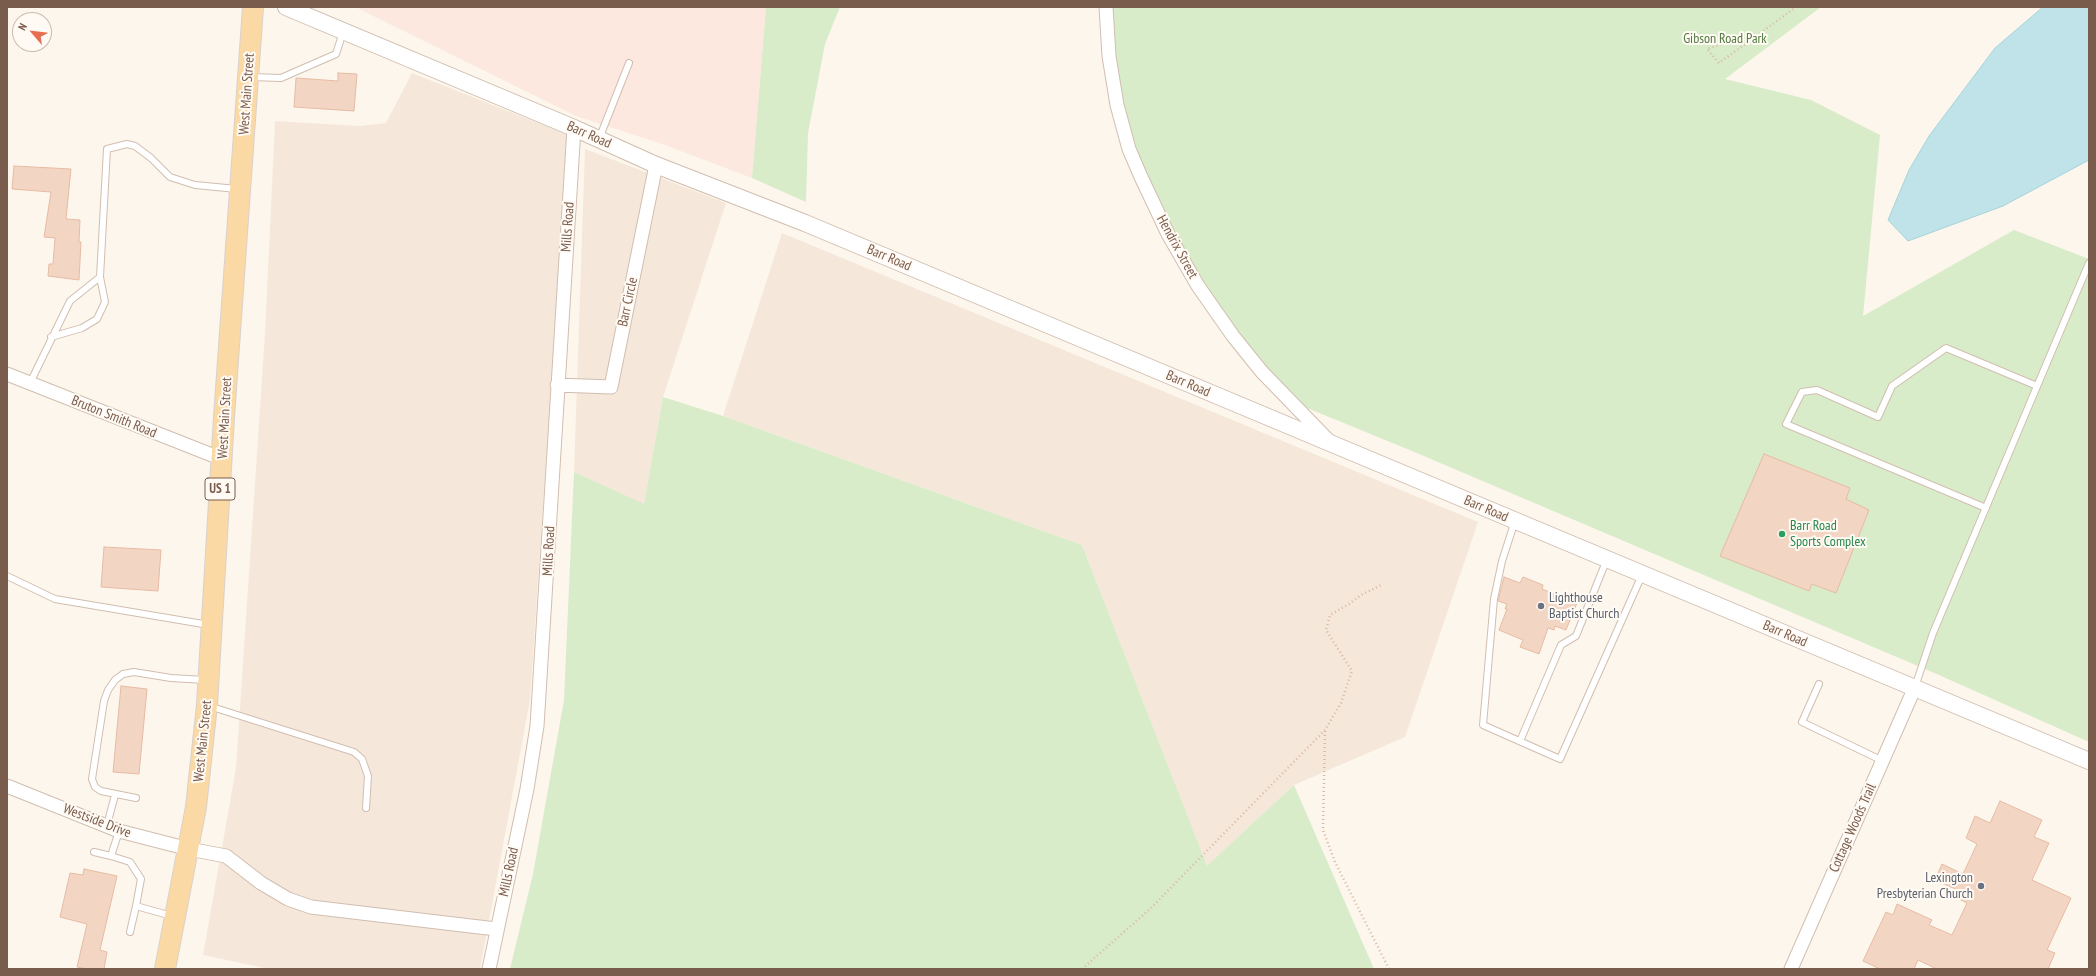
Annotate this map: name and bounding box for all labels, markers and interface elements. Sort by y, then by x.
north arrow [12,12,52,52]
text: N [15,21,30,33]
park label: Gibson Road Park [1683,31,1767,47]
street label: West Main Street [236,53,258,135]
street label: Barr Road [564,118,614,152]
street label: Mills Road [558,201,578,253]
street label: Hendrix Street [1153,212,1201,282]
street label: Barr Road [864,241,914,275]
street label: Barr Circle [615,276,641,328]
street label: Barr Road [1163,367,1213,401]
street label: West Main Street [214,377,236,459]
street label: Bruton Smith Road [69,392,159,442]
road number: US 1 [205,478,235,500]
street label: Barr Road [1461,492,1511,526]
place label: Barr Road Sports Complex [1790,518,1866,550]
street label: Mills Road [539,526,559,576]
marker: Barr Road Sports Complex [1777,529,1787,539]
place label: Lighthouse Baptist Church [1549,590,1619,622]
marker: Lighthouse Baptist Church [1536,601,1546,611]
street label: Barr Road [1760,617,1810,651]
street label: West Main Street [190,699,216,783]
street label: Cottage Woods Trail [1826,781,1880,875]
street label: Westside Drive [61,800,133,842]
street label: Mills Road [496,846,522,898]
place label: Lexington Presbyterian Church [1877,870,1973,902]
marker: Lexington Presbyterian Church [1976,881,1986,891]

